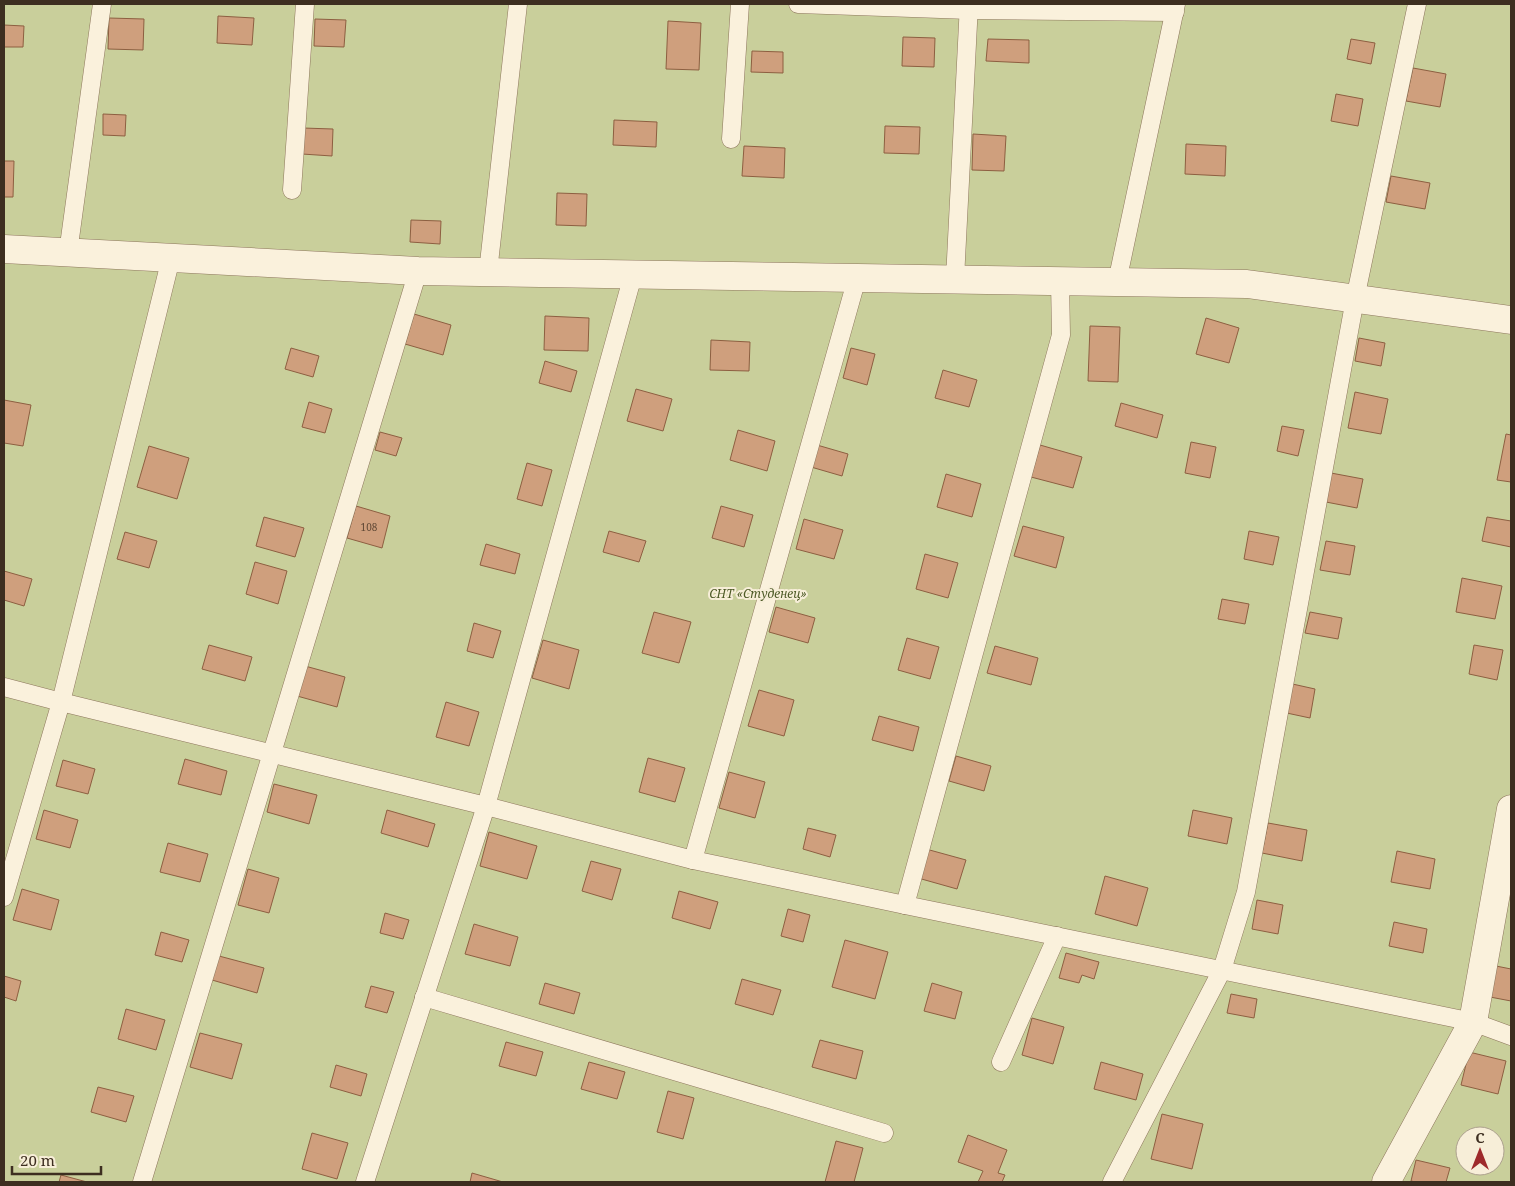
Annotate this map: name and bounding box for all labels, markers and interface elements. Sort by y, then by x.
house number: 108 [361,520,378,534]
park label: СНТ «Студенец» [709,585,807,602]
north arrow [1455,1126,1505,1176]
text: С [1475,1128,1485,1147]
scale bar [12,1144,101,1176]
text: 20 m [20,1150,55,1170]

